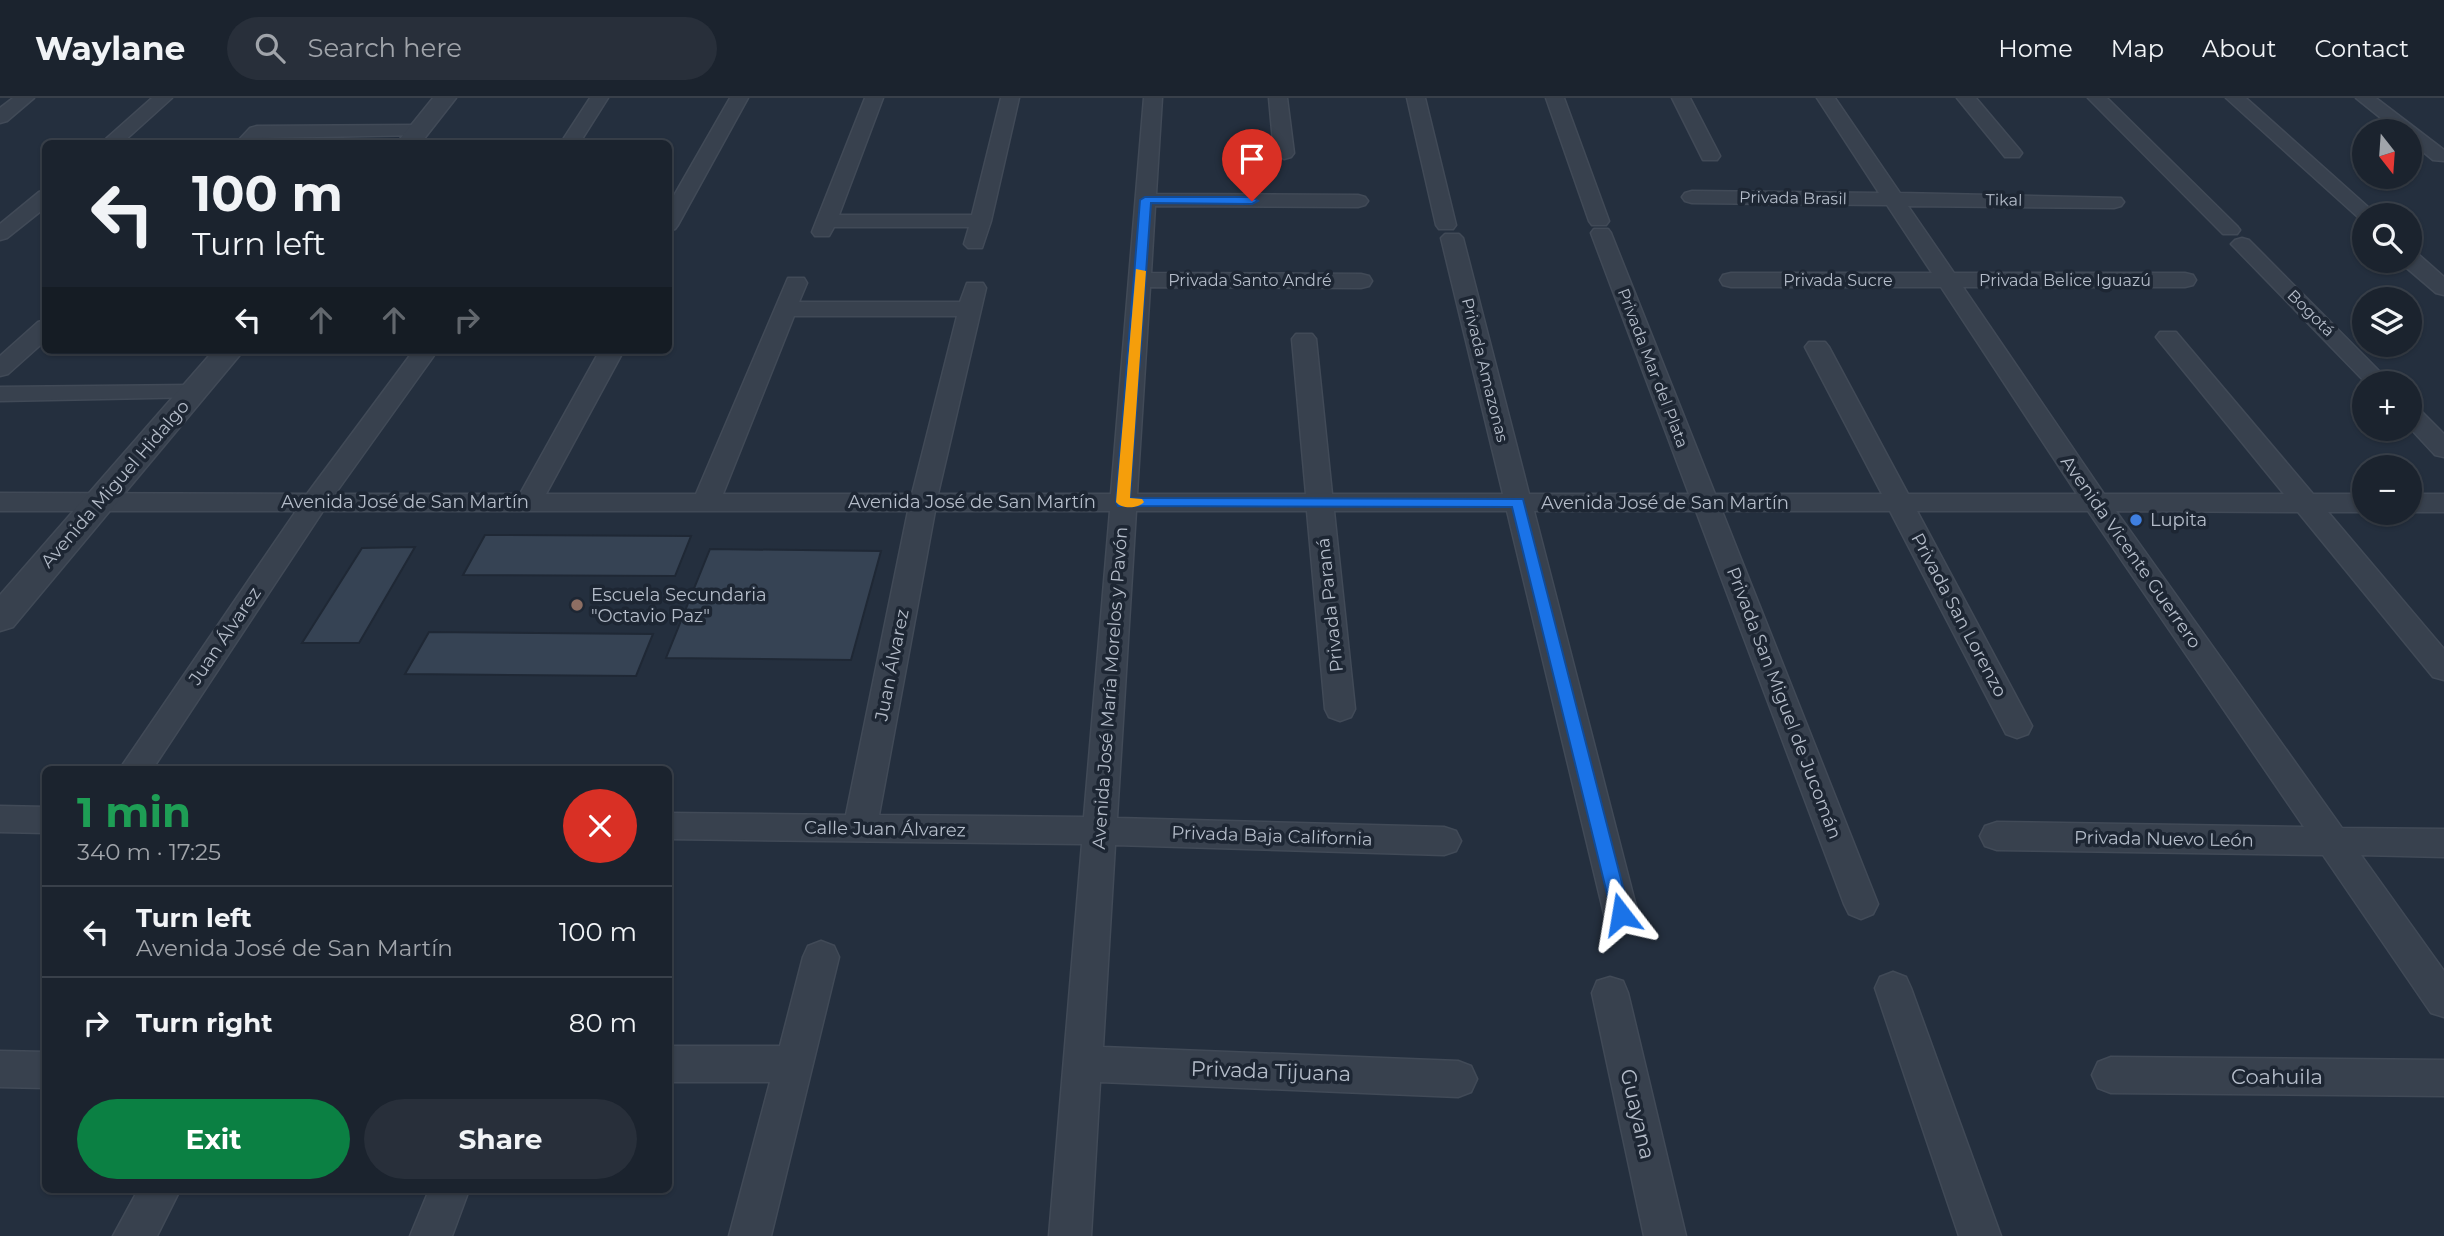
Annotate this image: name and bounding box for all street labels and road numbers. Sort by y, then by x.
street label: Privada Brasil [1739,188,1847,208]
street label: Tikal [1986,190,2022,210]
street label: Privada Santo André [1168,271,1332,290]
street label: Privada Sucre [1783,271,1893,290]
street label: Privada Belice Iguazú [1979,271,2151,290]
street label: Privada Mar del Plata [1614,286,1692,450]
street label: Bogotá [2284,286,2338,340]
street label: Privada Amazonas [1458,296,1512,444]
street label: Avenida Miguel Hidalgo [36,396,194,572]
street label: Avenida Vicente Guerrero [2056,451,2206,653]
street label: Avenida José de San Martín [281,491,529,513]
street label: Avenida José de San Martín [848,491,1096,513]
street label: Avenida José de San Martín [1541,492,1789,514]
street label: Avenida José María Morelos y Pavón [1088,526,1132,850]
street label: Privada San Lorenzo [1906,529,2012,701]
street label: Privada Paraná [1312,537,1348,673]
street label: Privada San Miguel de Jucomán [1722,564,1846,842]
street label: Juan Álvarez [184,583,266,690]
street label: Juan Álvarez [870,607,914,724]
street label: Calle Juan Álvarez [804,817,966,841]
street label: Privada Baja California [1171,821,1373,851]
street label: Privada Nuevo León [2074,826,2254,852]
street label: Privada Tijuana [1190,1056,1352,1086]
street label: Coahuila [2231,1064,2323,1089]
street label: Guayana [1615,1066,1661,1162]

